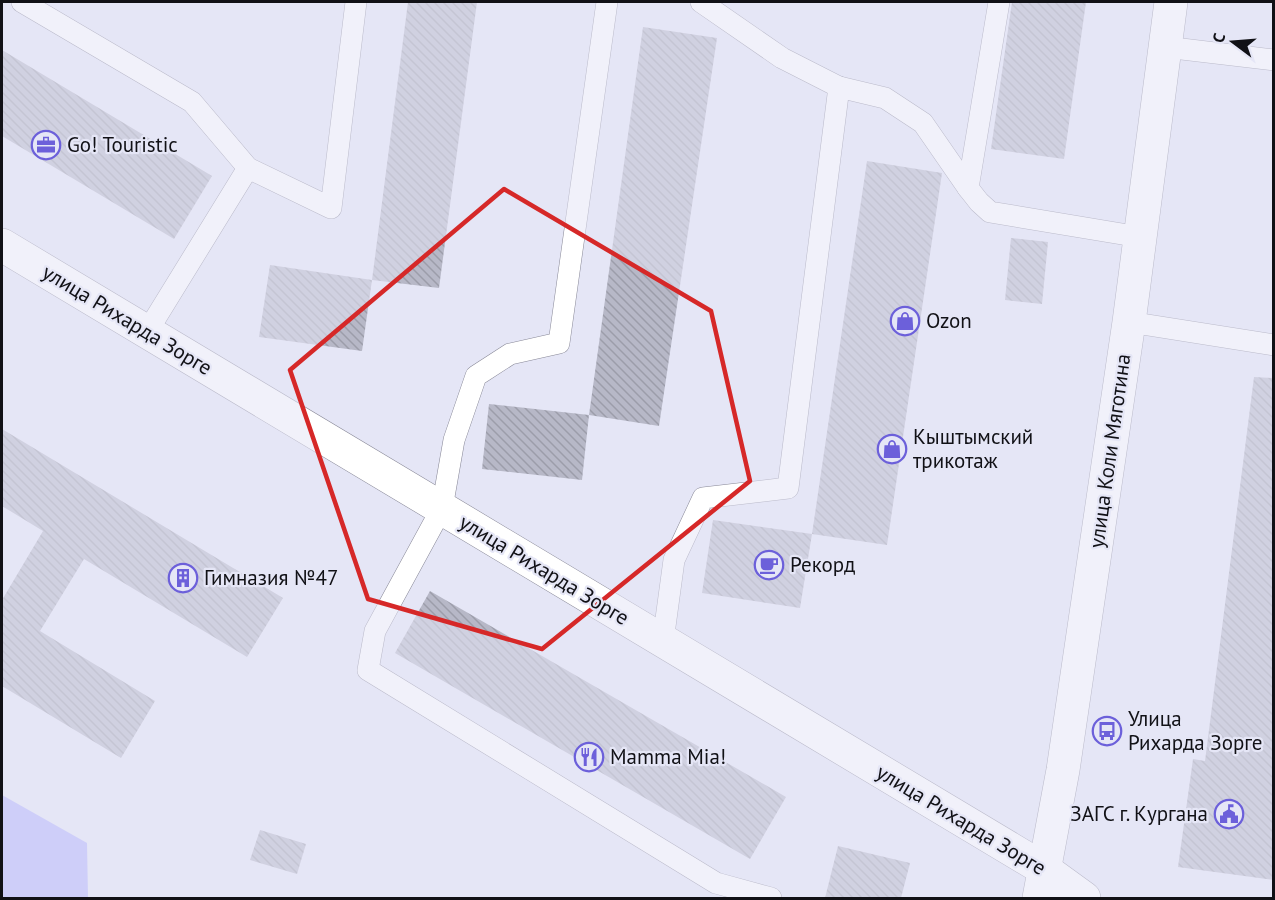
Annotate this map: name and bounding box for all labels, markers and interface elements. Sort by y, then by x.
north arrow [1203,12,1263,72]
text: С [1208,31,1229,45]
office icon: Go! Touristic [30,129,62,161]
place label: Go! Touristic [67,131,178,158]
street label: улица Рихарда Зорге [37,258,217,381]
shop icon: Ozon [889,305,921,337]
place label: Ozon [926,307,972,334]
street label: улица Коли Мяготина [1083,352,1136,550]
place label: Кыштымский трикотаж [913,423,1033,474]
shop icon: Кыштымский трикотаж [876,433,908,465]
street label: улица Рихарда Зорге [454,508,634,631]
cafe icon: Рекорд [753,549,785,581]
place label: Рекорд [790,551,855,578]
building icon: Гимназия №47 [167,562,199,594]
place label: Гимназия №47 [204,564,338,591]
place label: Улица Рихарда Зорге [1128,705,1262,756]
bus stop icon: Улица Рихарда Зорге [1091,715,1123,747]
restaurant icon: Mamma Mia! [573,741,605,773]
place label: Mamma Mia! [610,743,726,770]
street label: улица Рихарда Зорге [871,758,1051,881]
public building icon: ЗАГС г. Кургана [1213,798,1245,830]
place label: ЗАГС г. Кургана [1070,800,1208,827]

